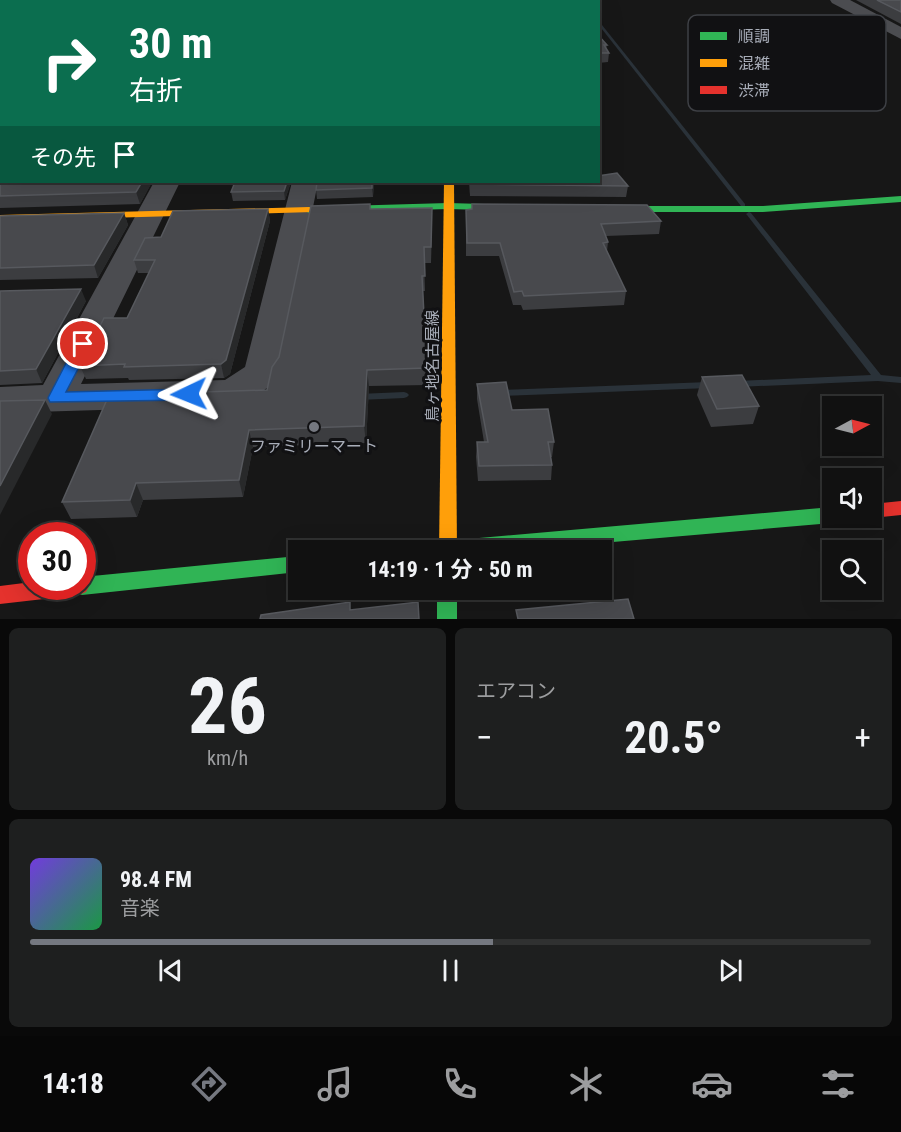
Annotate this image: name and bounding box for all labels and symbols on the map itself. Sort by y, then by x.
legend [688,15,886,111]
text: 順調 [738,27,770,46]
text: 混雑 [738,54,770,73]
text: 渋滞 [738,81,770,100]
street label: 鳥ヶ地名古屋線 [423,310,442,422]
pin [57,318,108,369]
position arrow [157,362,221,426]
north arrow [822,396,882,456]
marker: ファミリーマート [307,420,321,434]
place label: ファミリーマート [250,437,378,456]
speed limit sign: 30 [18,522,96,600]

